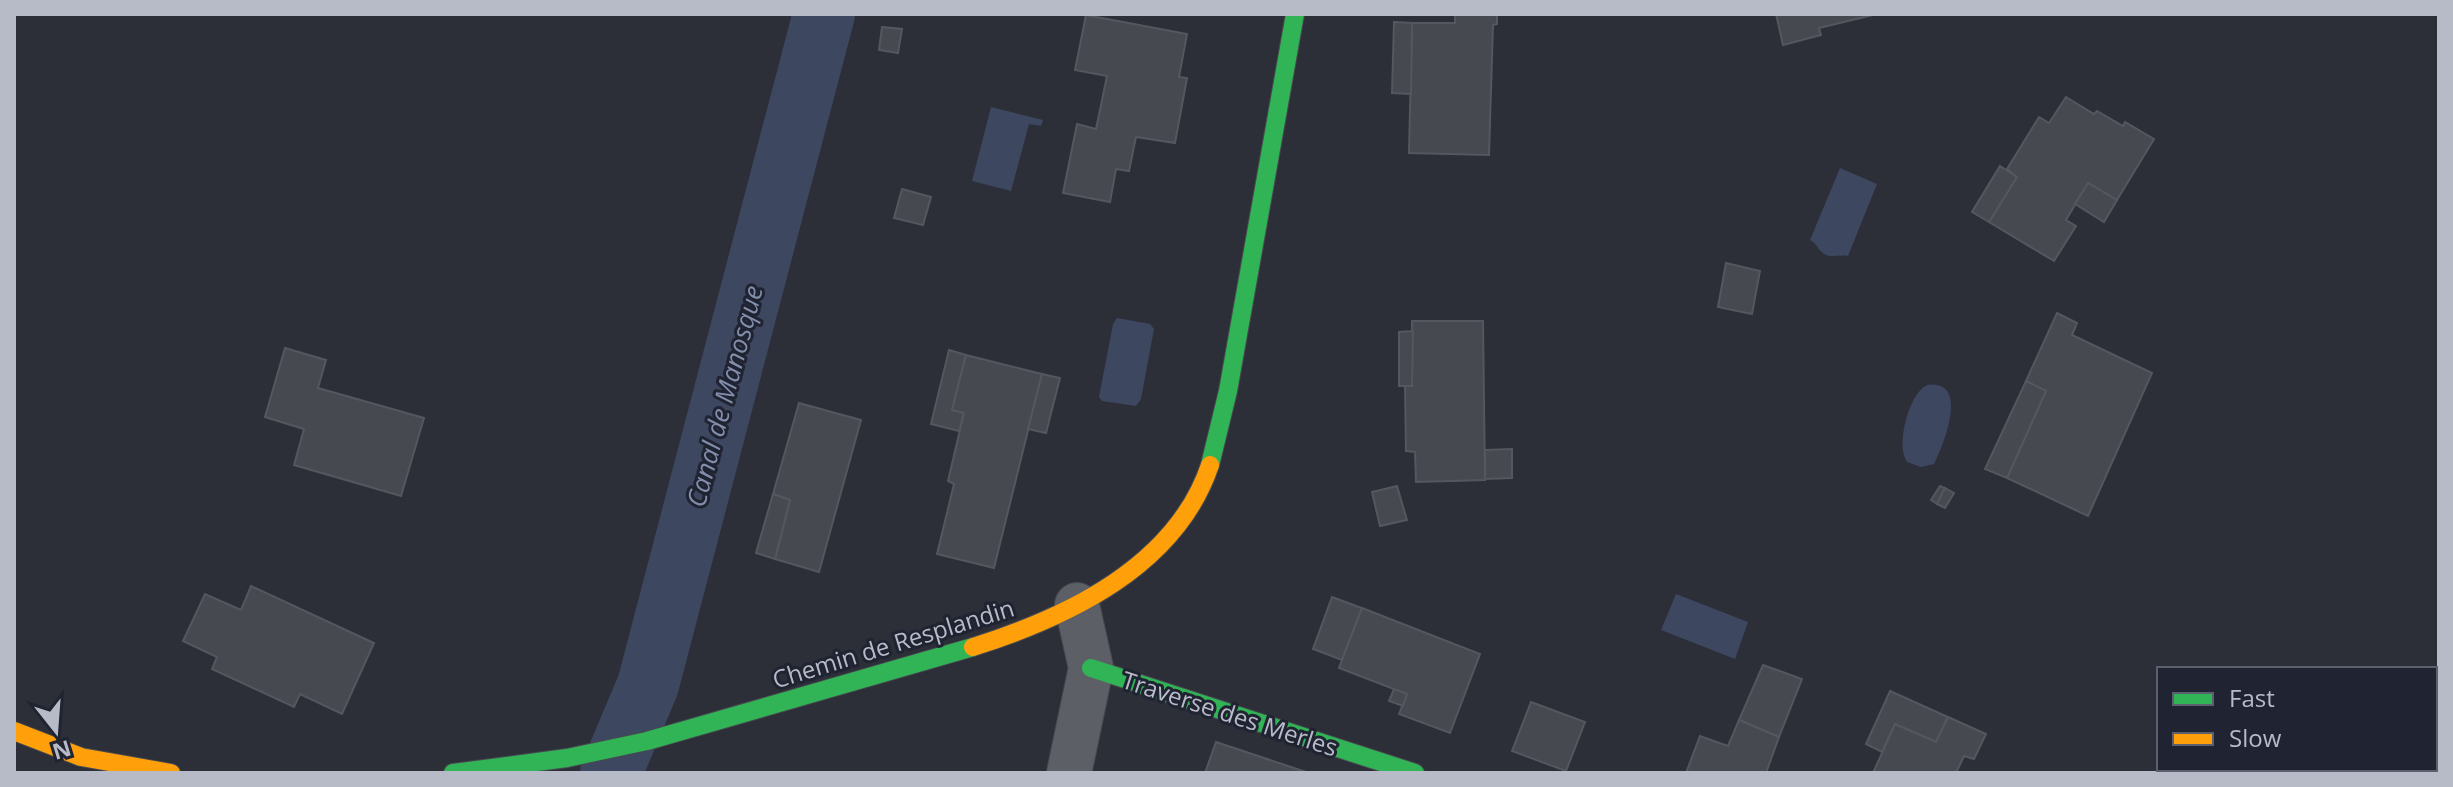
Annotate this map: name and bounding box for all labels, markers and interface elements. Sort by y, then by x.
water label: Canal de Manosque [677,281,771,511]
street label: Chemin de Resplandin [768,591,1018,695]
street label: Traverse des Merles [1118,663,1342,763]
legend [2157,667,2437,771]
text: Fast [2229,681,2275,714]
north arrow [16,691,96,771]
text: Slow [2229,721,2282,754]
text: N [49,734,75,768]

